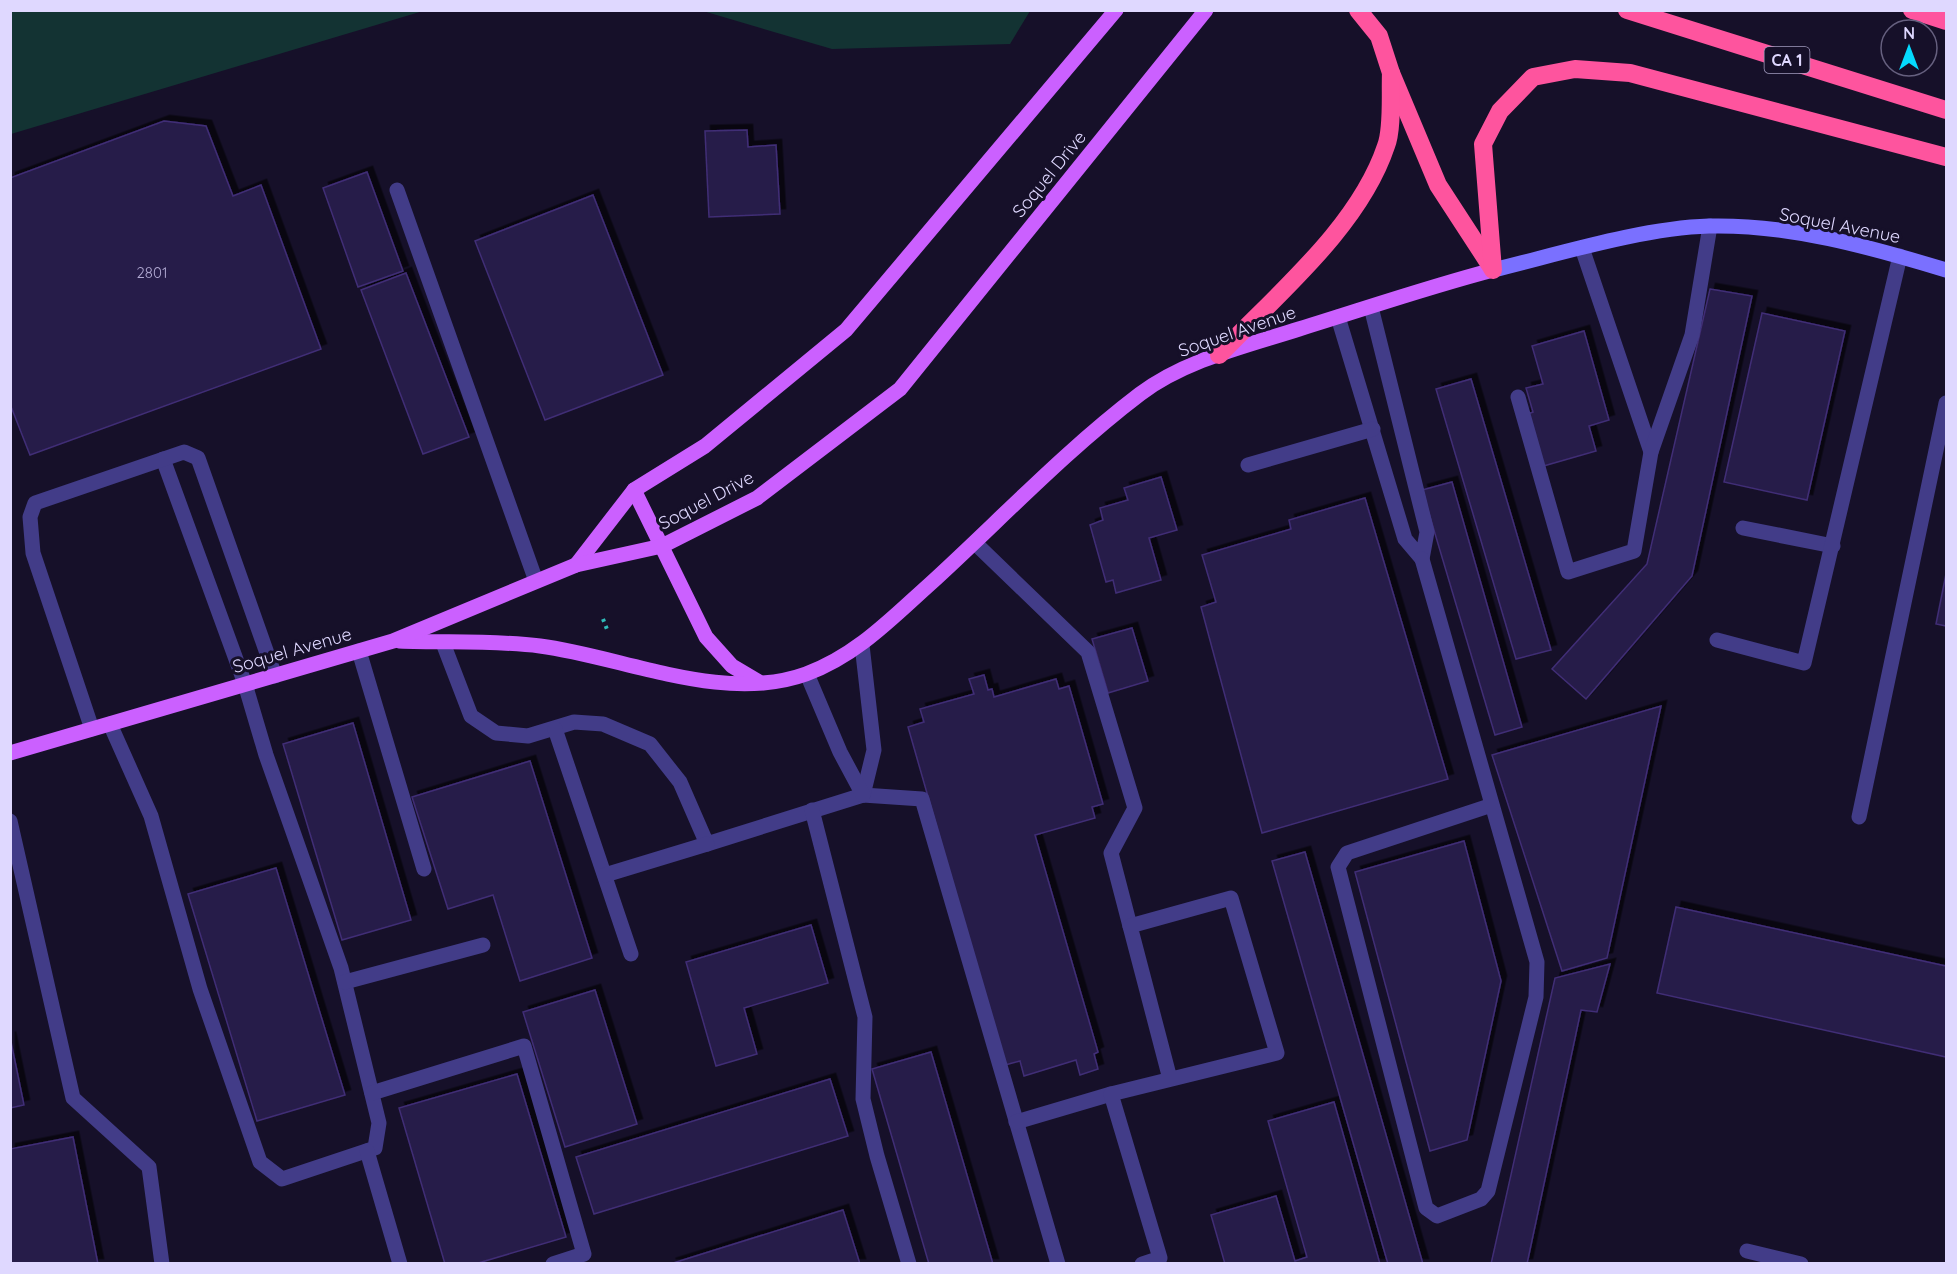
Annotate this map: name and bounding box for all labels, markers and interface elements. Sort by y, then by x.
north arrow [1879,18,1939,78]
text: N [1903,23,1915,43]
road number: CA 1 [1764,47,1810,73]
street label: Soquel Drive [1007,126,1091,222]
street label: Soquel Avenue [1777,202,1903,248]
house number: 2801 [137,263,167,282]
street label: Soquel Avenue [1175,300,1299,362]
street label: Soquel Drive [654,465,758,535]
street label: Soquel Avenue [230,622,354,678]

